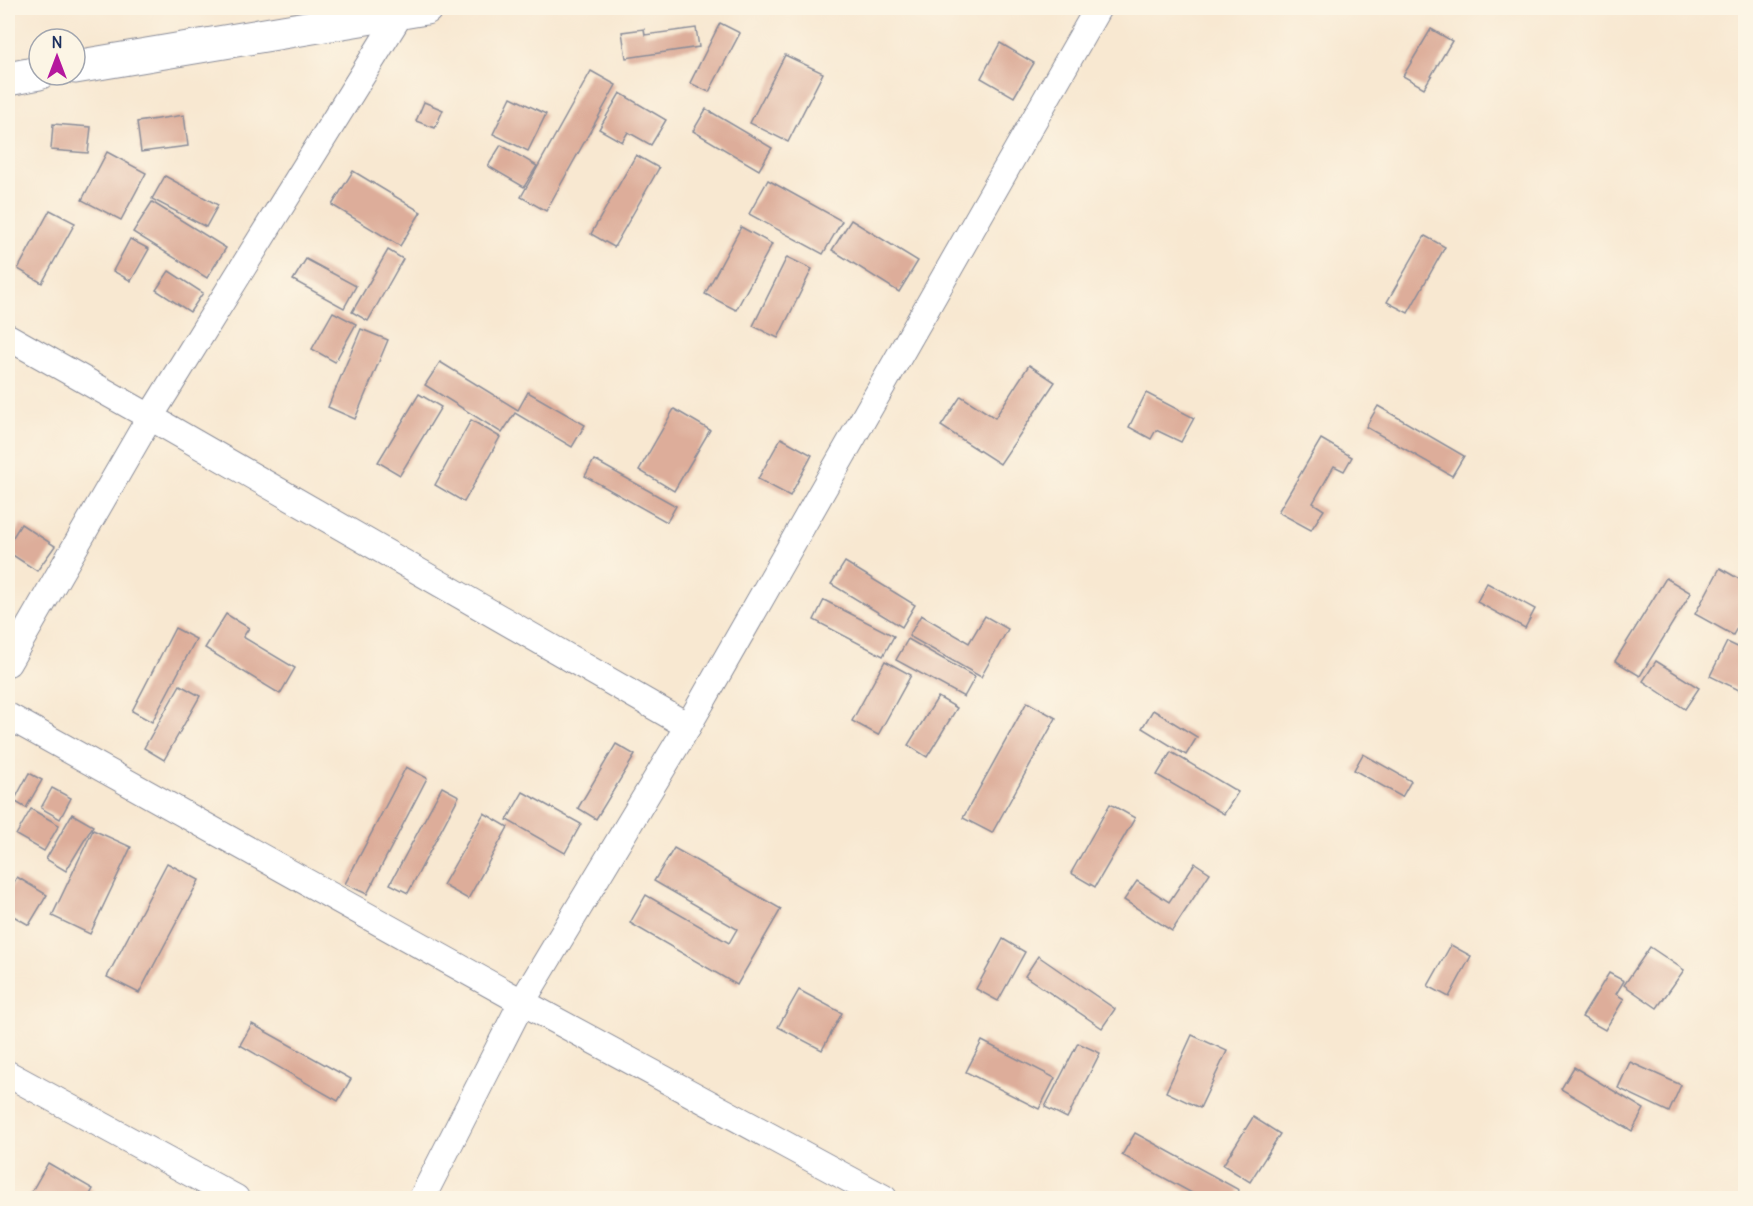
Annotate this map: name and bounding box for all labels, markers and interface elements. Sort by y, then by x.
north arrow [27,27,87,87]
text: N [51,32,63,52]

